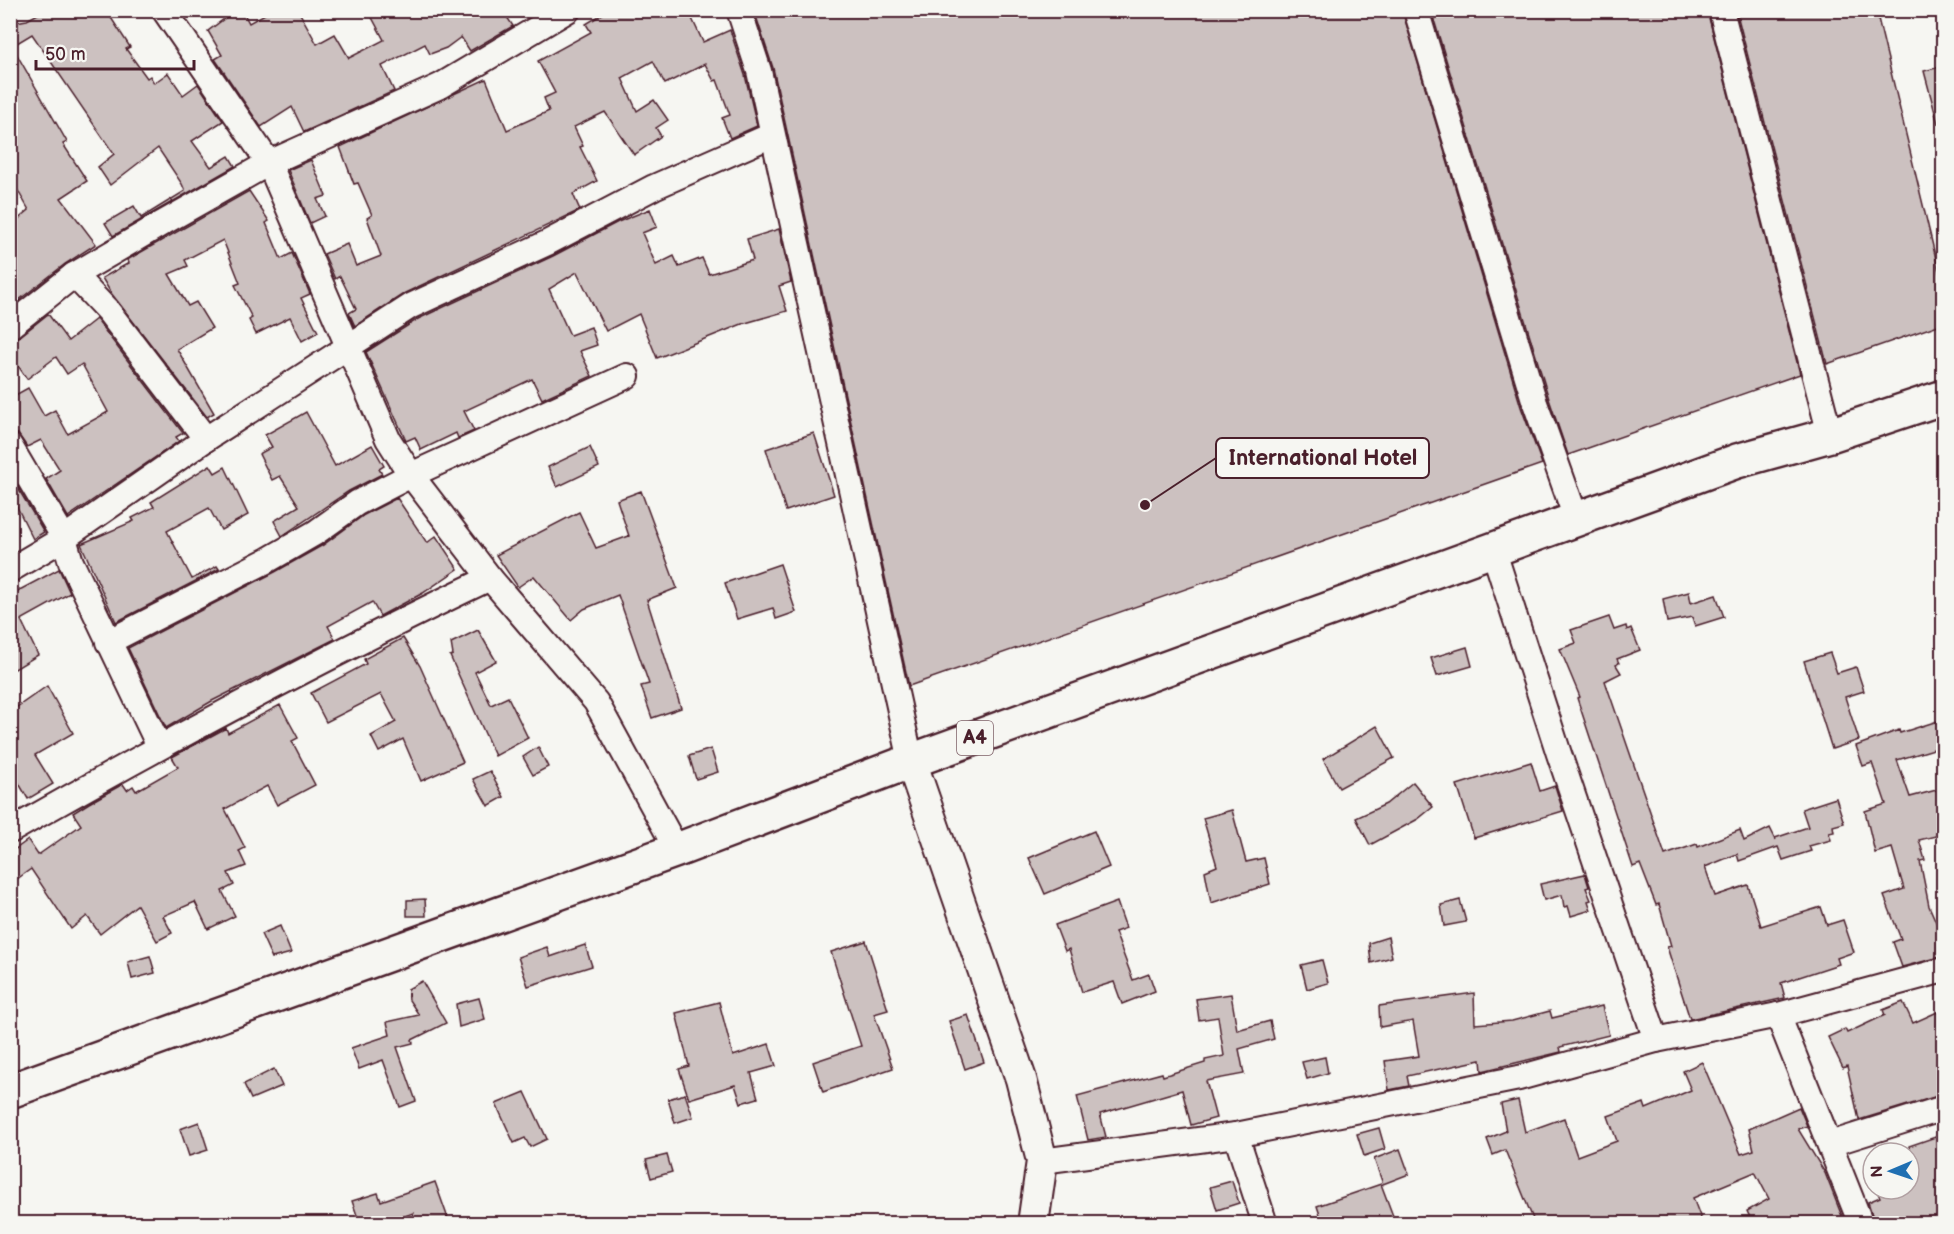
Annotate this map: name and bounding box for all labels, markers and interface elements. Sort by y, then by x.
scale bar [36,33,194,71]
text: 50 m [45,44,86,65]
callout: International Hotel [1216,438,1429,478]
text: International Hotel [1229,445,1417,472]
road number: A4 [957,721,993,755]
north arrow [1861,1141,1921,1201]
text: N [1868,1165,1887,1178]

